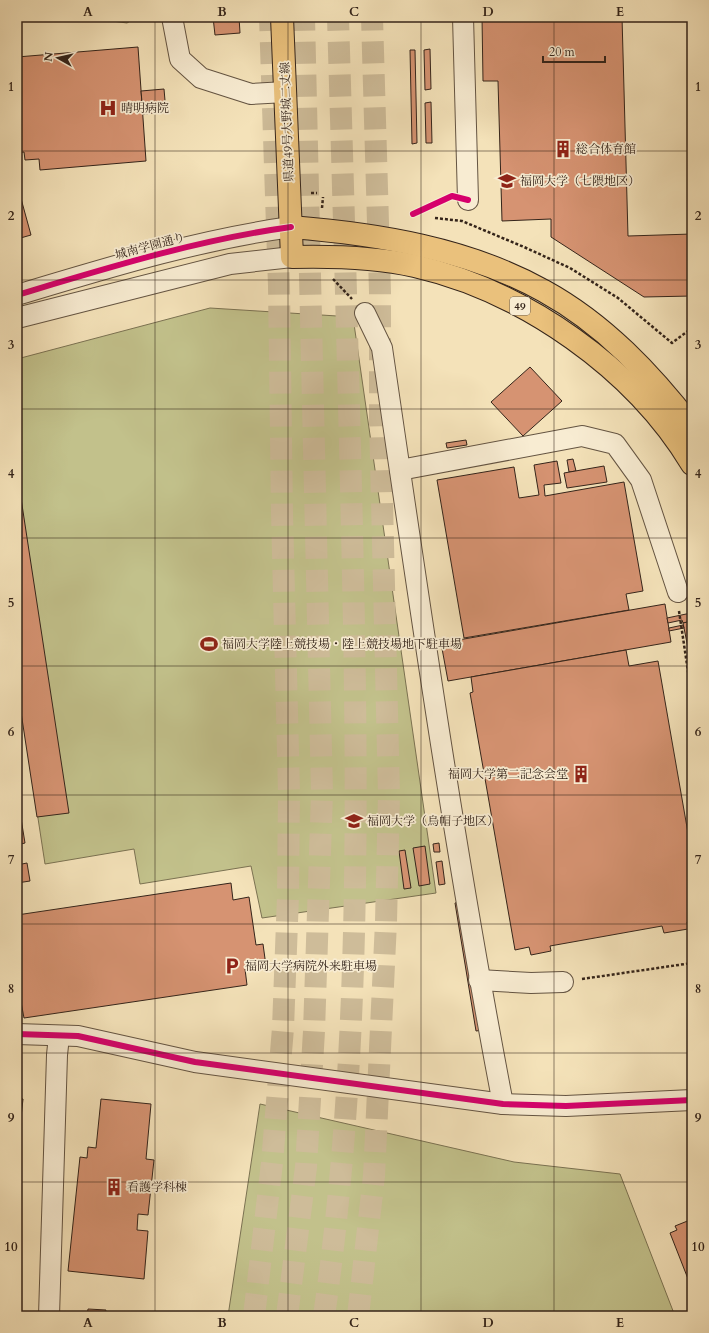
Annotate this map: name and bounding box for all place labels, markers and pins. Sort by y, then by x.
hospital icon: 晴明病院 [98,98,118,118]
place label: 晴明病院 [121,100,169,116]
building icon: 総合体育館 [553,139,573,159]
place label: 総合体育館 [576,141,636,157]
school or university icon: 福岡大学（七隈地区） [497,171,517,191]
place label: 福岡大学（七隈地区） [520,173,640,189]
sports icon: 福岡大学陸上競技場・陸上競技場地下駐車場 [199,634,219,654]
place label: 福岡大学陸上競技場・陸上競技場地下駐車場 [222,636,462,652]
building icon: 福岡大学第二記念会堂 [571,764,591,784]
place label: 福岡大学第二記念会堂 [448,766,568,782]
school or university icon: 福岡大学（烏帽子地区） [344,811,364,831]
place label: 福岡大学（烏帽子地区） [367,813,499,829]
parking icon: 福岡大学病院外来駐車場 [222,956,242,976]
place label: 福岡大学病院外来駐車場 [245,958,377,974]
building icon: 看護学科棟 [104,1177,124,1197]
place label: 看護学科棟 [127,1179,187,1195]

